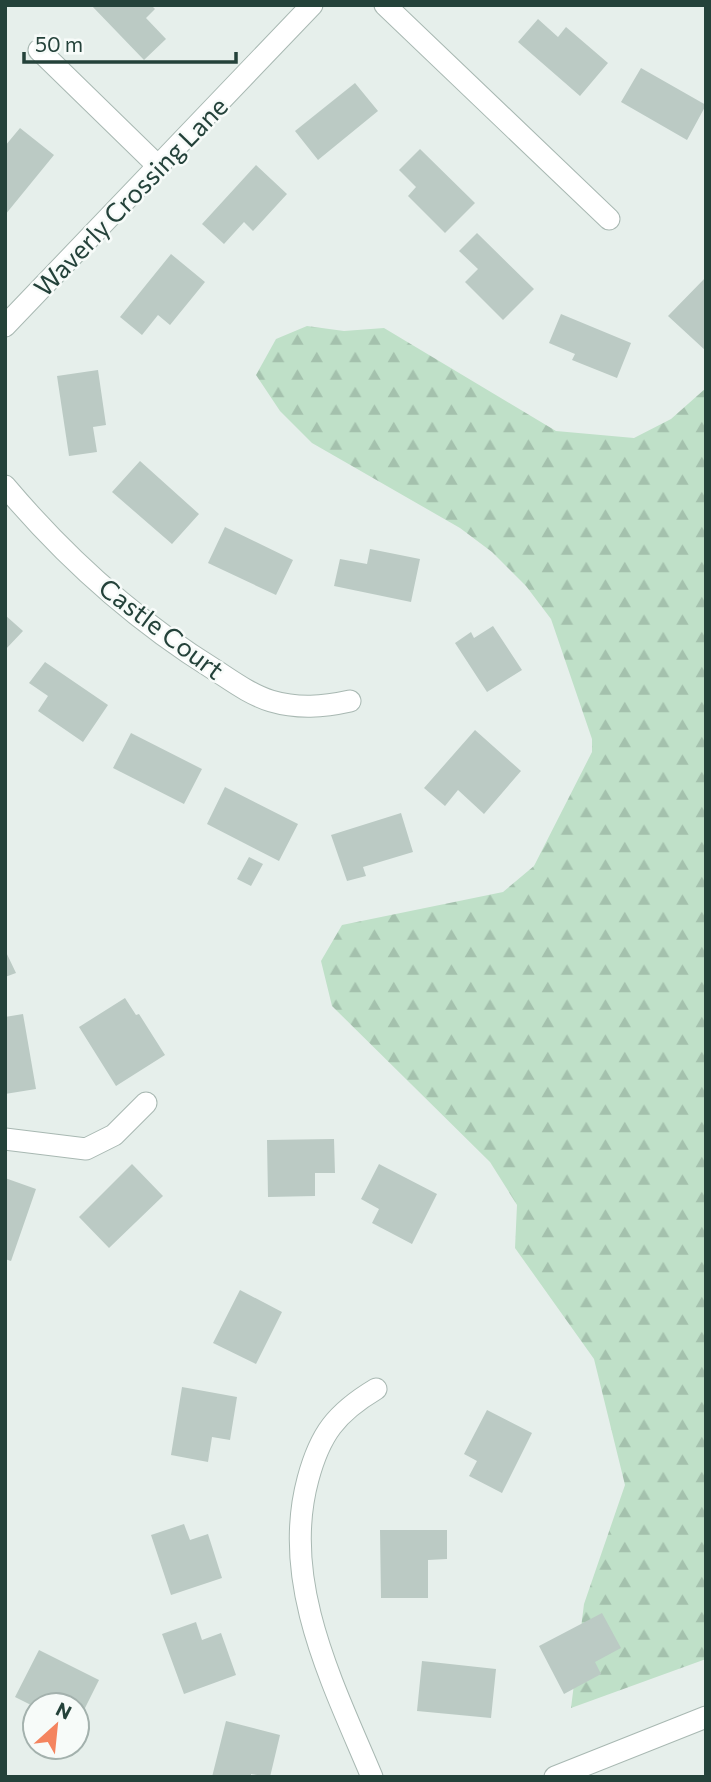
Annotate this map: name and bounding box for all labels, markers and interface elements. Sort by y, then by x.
scale bar [24,21,236,65]
text: 50 m [35,31,83,56]
street label: Waverly Crossing Lane [27,90,233,302]
street label: Castle Court [94,571,230,685]
north arrow [21,1691,91,1761]
text: N [52,1697,76,1724]

